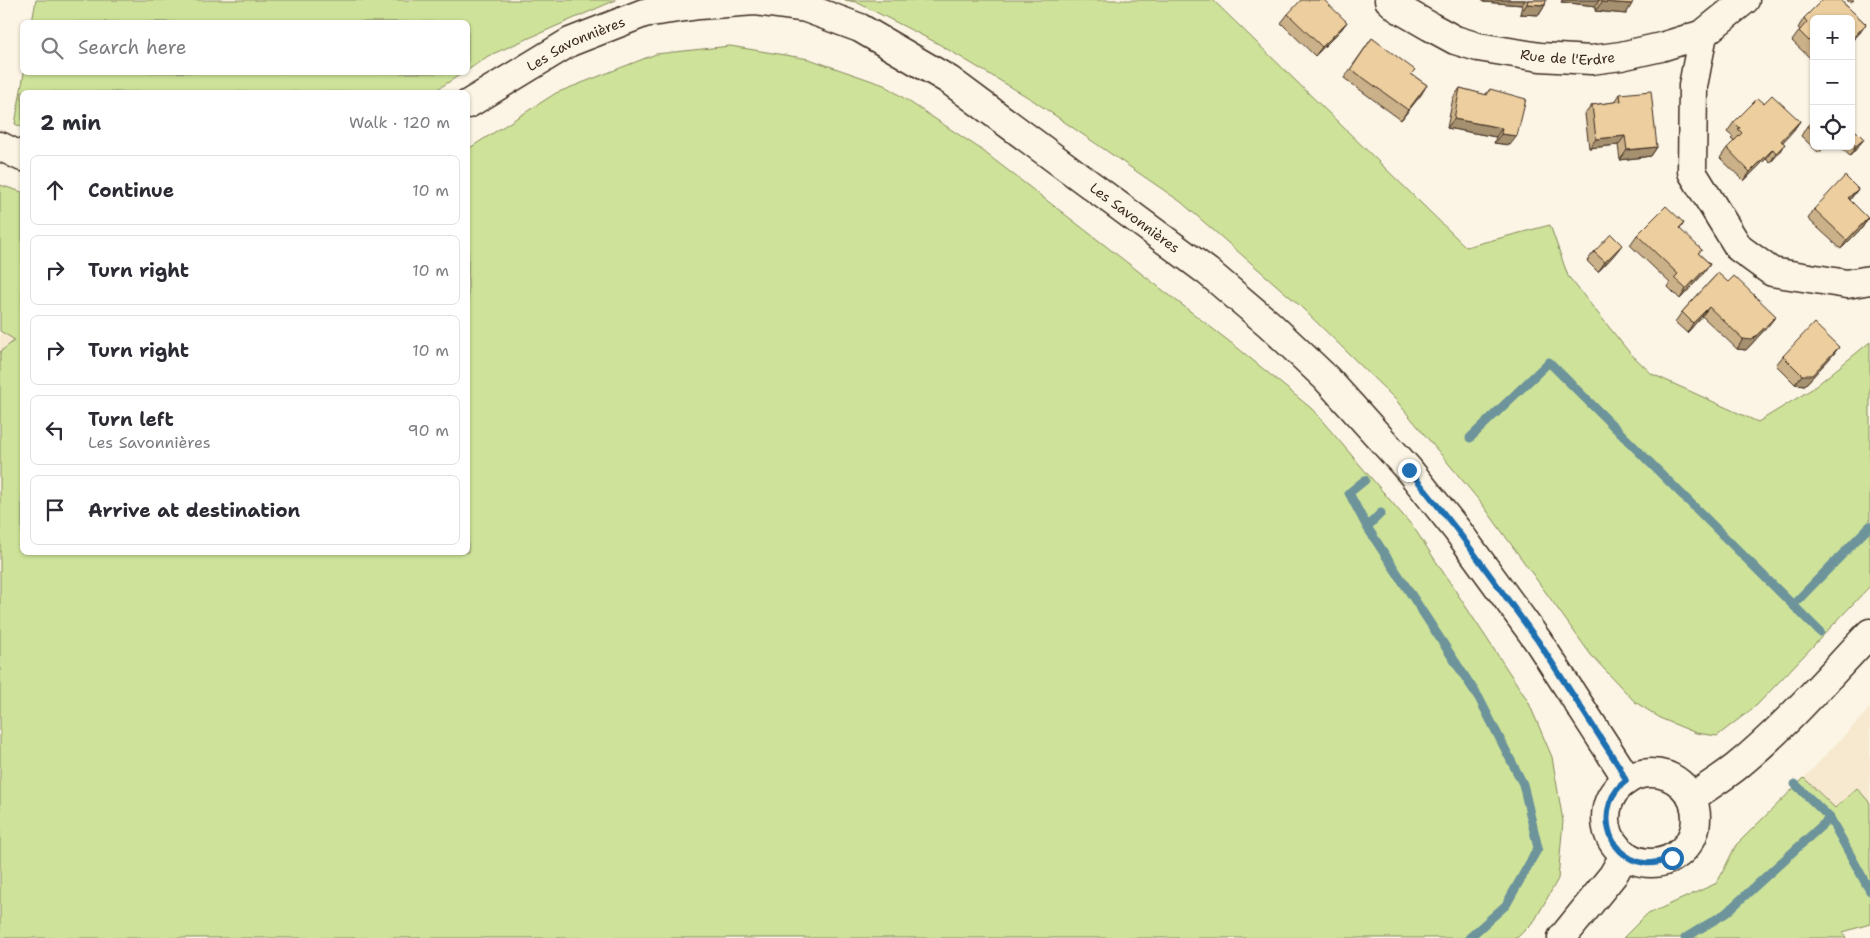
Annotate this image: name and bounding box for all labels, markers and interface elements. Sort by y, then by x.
street label: Les Savonnières [523,12,628,75]
map controls [1810,15,1855,150]
button: + [1810,15,1855,60]
search box [20,20,470,75]
icon: search [38,34,66,62]
text: Search here [78,35,187,60]
street label: Rue de l'Erdre [1519,45,1616,69]
button: − [1810,60,1855,105]
button: locate [1810,105,1855,150]
text: 2 min [40,109,101,137]
text: Walk · 120 m [349,112,450,133]
icon: ahead [41,176,69,204]
text: Continue [88,178,174,203]
street label: Les Savonnières [1086,179,1183,257]
text: 10 m [412,180,449,201]
icon: right [41,256,69,284]
text: Turn right [88,258,189,283]
text: 10 m [412,260,449,281]
icon: right [41,336,69,364]
text: Turn right [88,338,189,363]
text: 10 m [412,340,449,361]
text: Turn left [88,407,174,432]
icon: left [41,416,69,444]
text: 90 m [408,420,449,441]
text: Les Savonnières [88,432,211,453]
route end [1398,459,1421,482]
icon: arrive [41,496,69,524]
text: Arrive at destination [88,498,300,523]
route start [1661,847,1684,870]

